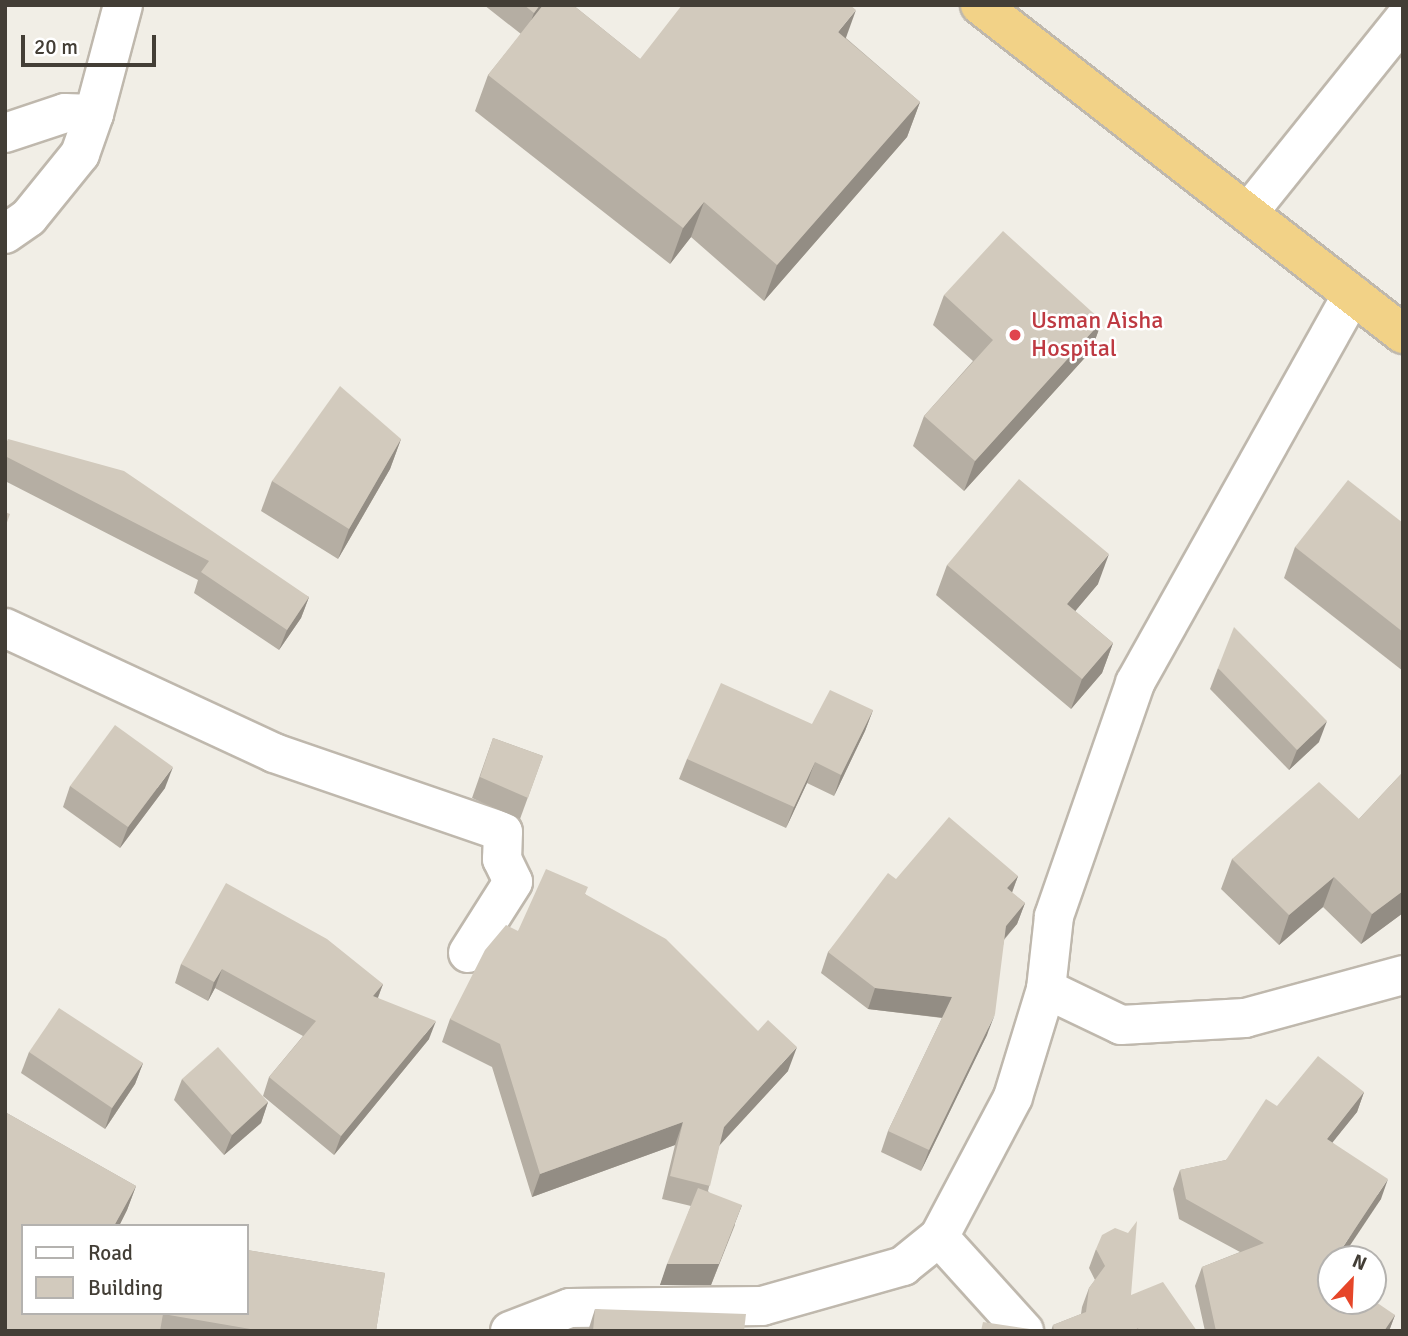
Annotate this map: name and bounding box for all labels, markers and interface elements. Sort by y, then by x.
scale bar [24,21,159,65]
text: 20 m [34,34,78,60]
place label: Usman Aisha Hospital [1031,307,1164,363]
marker: Usman Aisha Hospital [1005,325,1025,345]
legend [21,1224,248,1315]
text: Road [88,1240,133,1266]
north arrow [1317,1245,1387,1315]
text: N [1349,1249,1370,1276]
text: Building [88,1275,163,1301]

